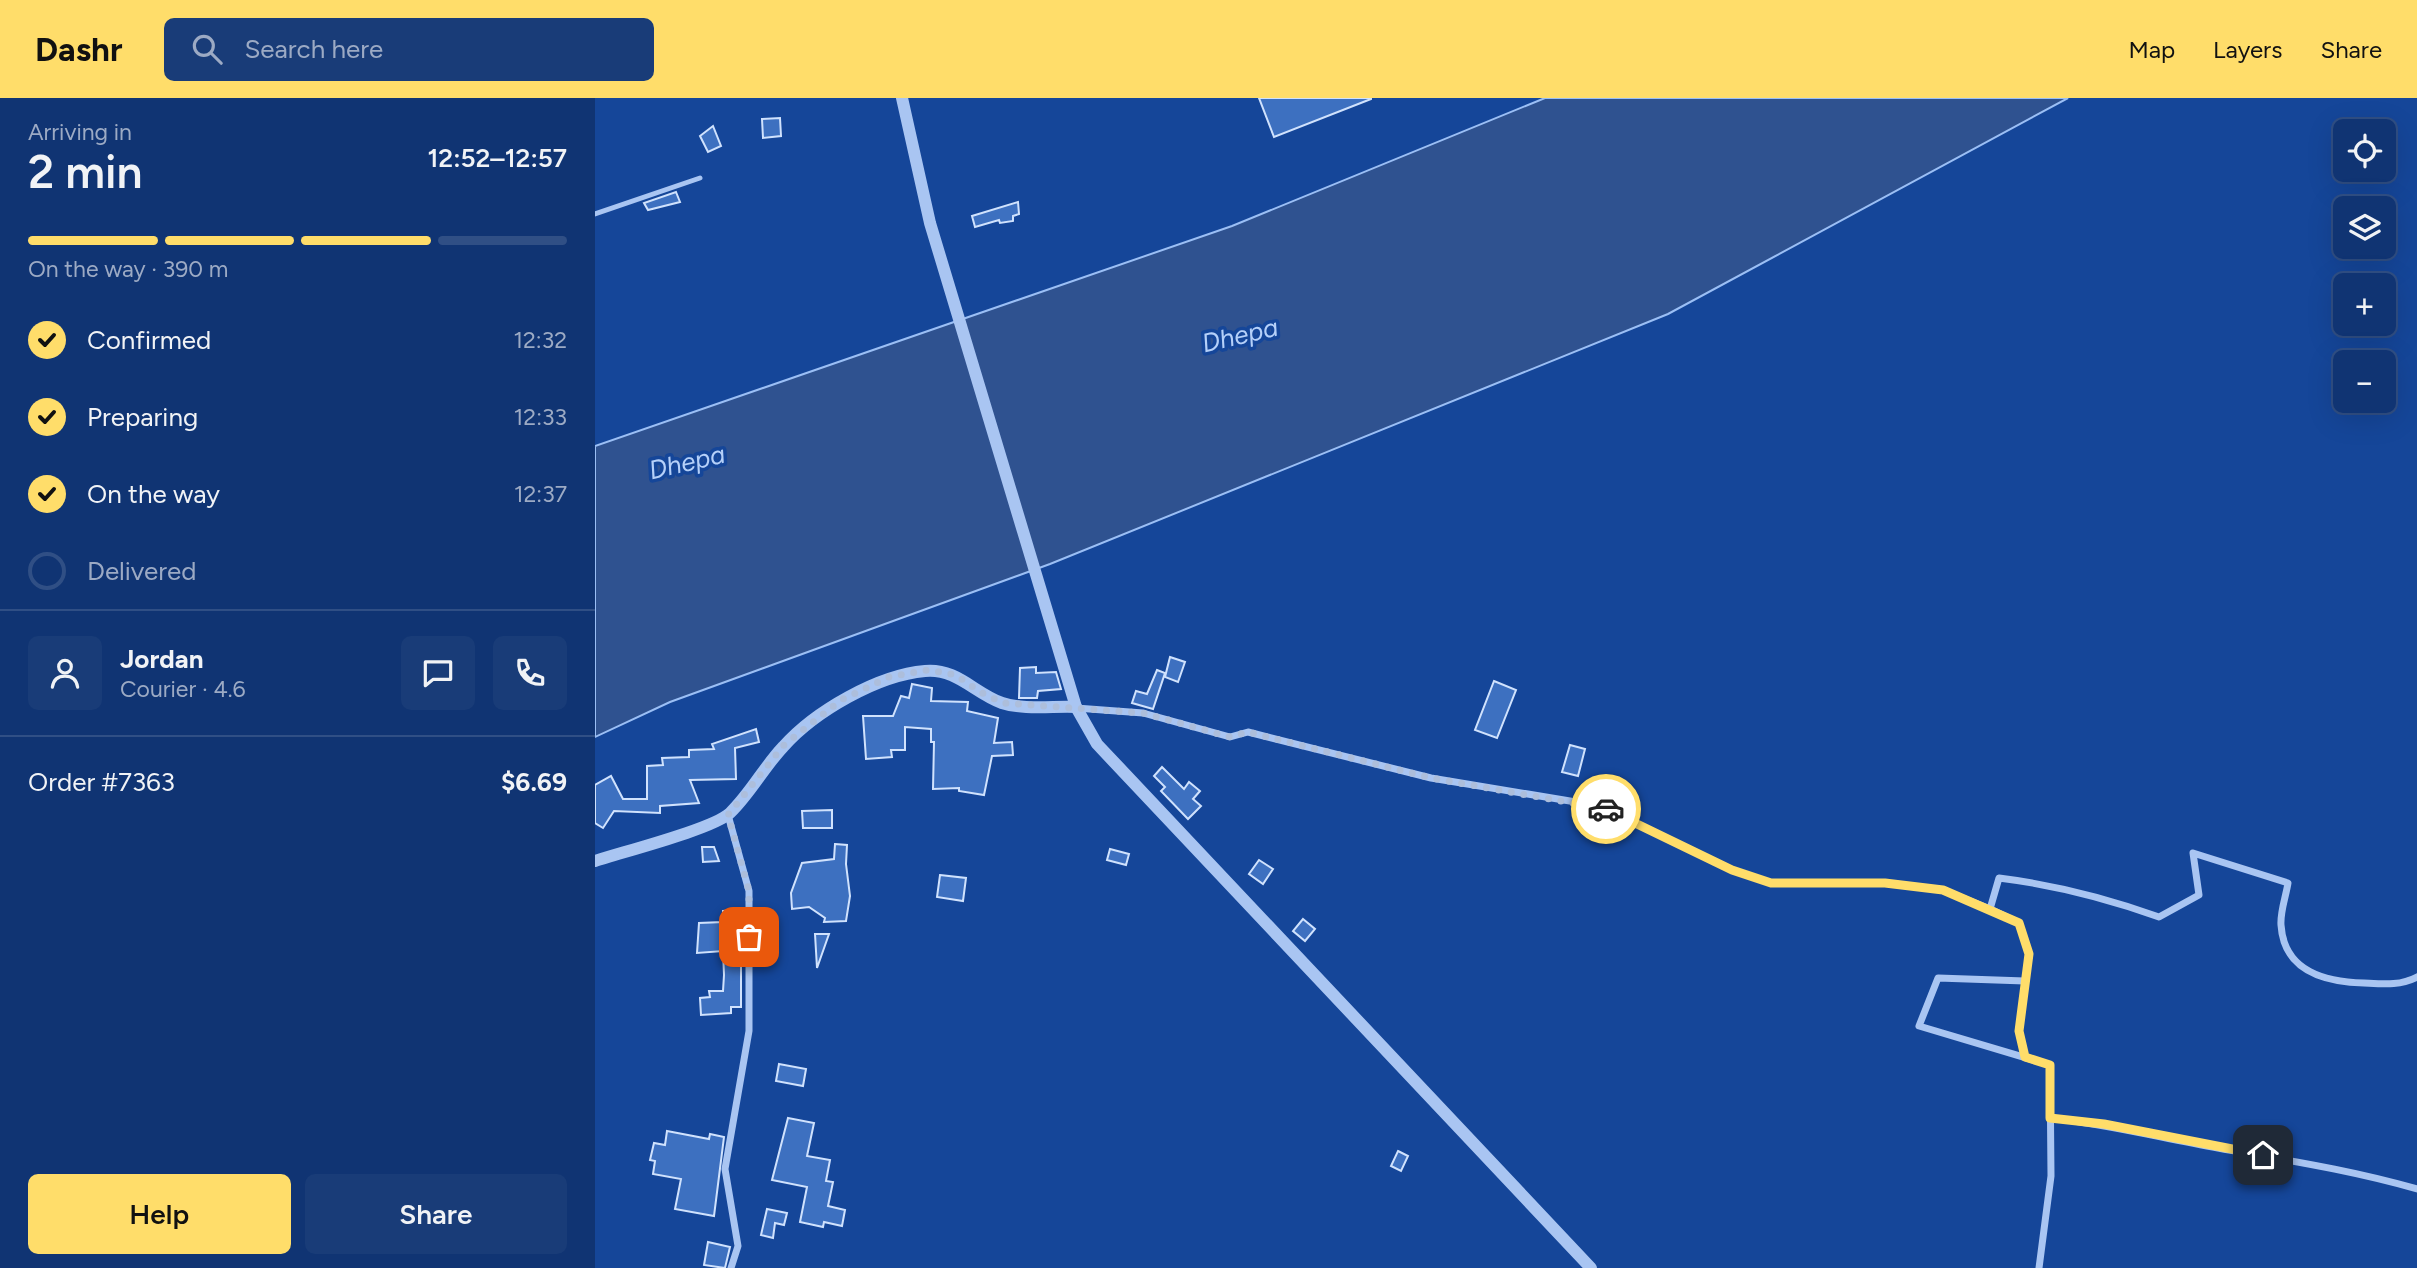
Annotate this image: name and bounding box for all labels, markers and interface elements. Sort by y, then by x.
search box [164,18,654,81]
text: Dashr [35,30,122,69]
icon: search [188,30,226,68]
text: Search here [244,33,383,65]
text: Map [2128,35,2175,64]
text: Layers [2213,35,2282,64]
text: Share [2320,35,2382,64]
text: Arriving in [28,118,132,146]
map controls [2333,119,2396,413]
button: locate [2333,119,2396,182]
text: 12:52–12:57 [427,142,567,174]
text: 2 min [28,144,143,200]
button: layers [2333,196,2396,259]
text: On the way · 390 m [28,255,228,283]
button: + [2333,273,2396,336]
water label: Dhepa [1199,311,1281,359]
icon: check [28,321,66,359]
text: Confirmed [87,324,211,356]
text: 12:32 [513,326,567,354]
button: − [2333,350,2396,413]
icon: check [28,398,66,436]
text: Preparing [87,401,198,433]
text: 12:33 [514,403,567,431]
water label: Dhepa [646,438,728,486]
icon: check [28,475,66,513]
text: On the way [87,478,220,510]
text: 12:37 [514,480,567,508]
text: Delivered [87,555,196,587]
button: person [28,636,102,710]
button: chat [401,636,475,710]
button: phone [493,636,567,710]
text: Jordan [120,643,203,675]
text: Courier · 4.6 [120,675,246,703]
text: Order #7363 [28,766,175,798]
text: $6.69 [501,766,567,798]
courier [1571,774,1641,844]
icon: car [1587,790,1625,828]
pin [719,907,779,967]
icon: bag [730,918,768,956]
pin [2233,1125,2293,1185]
icon: home [2244,1136,2282,1174]
button: Help [28,1174,291,1254]
button: Share [305,1174,567,1254]

